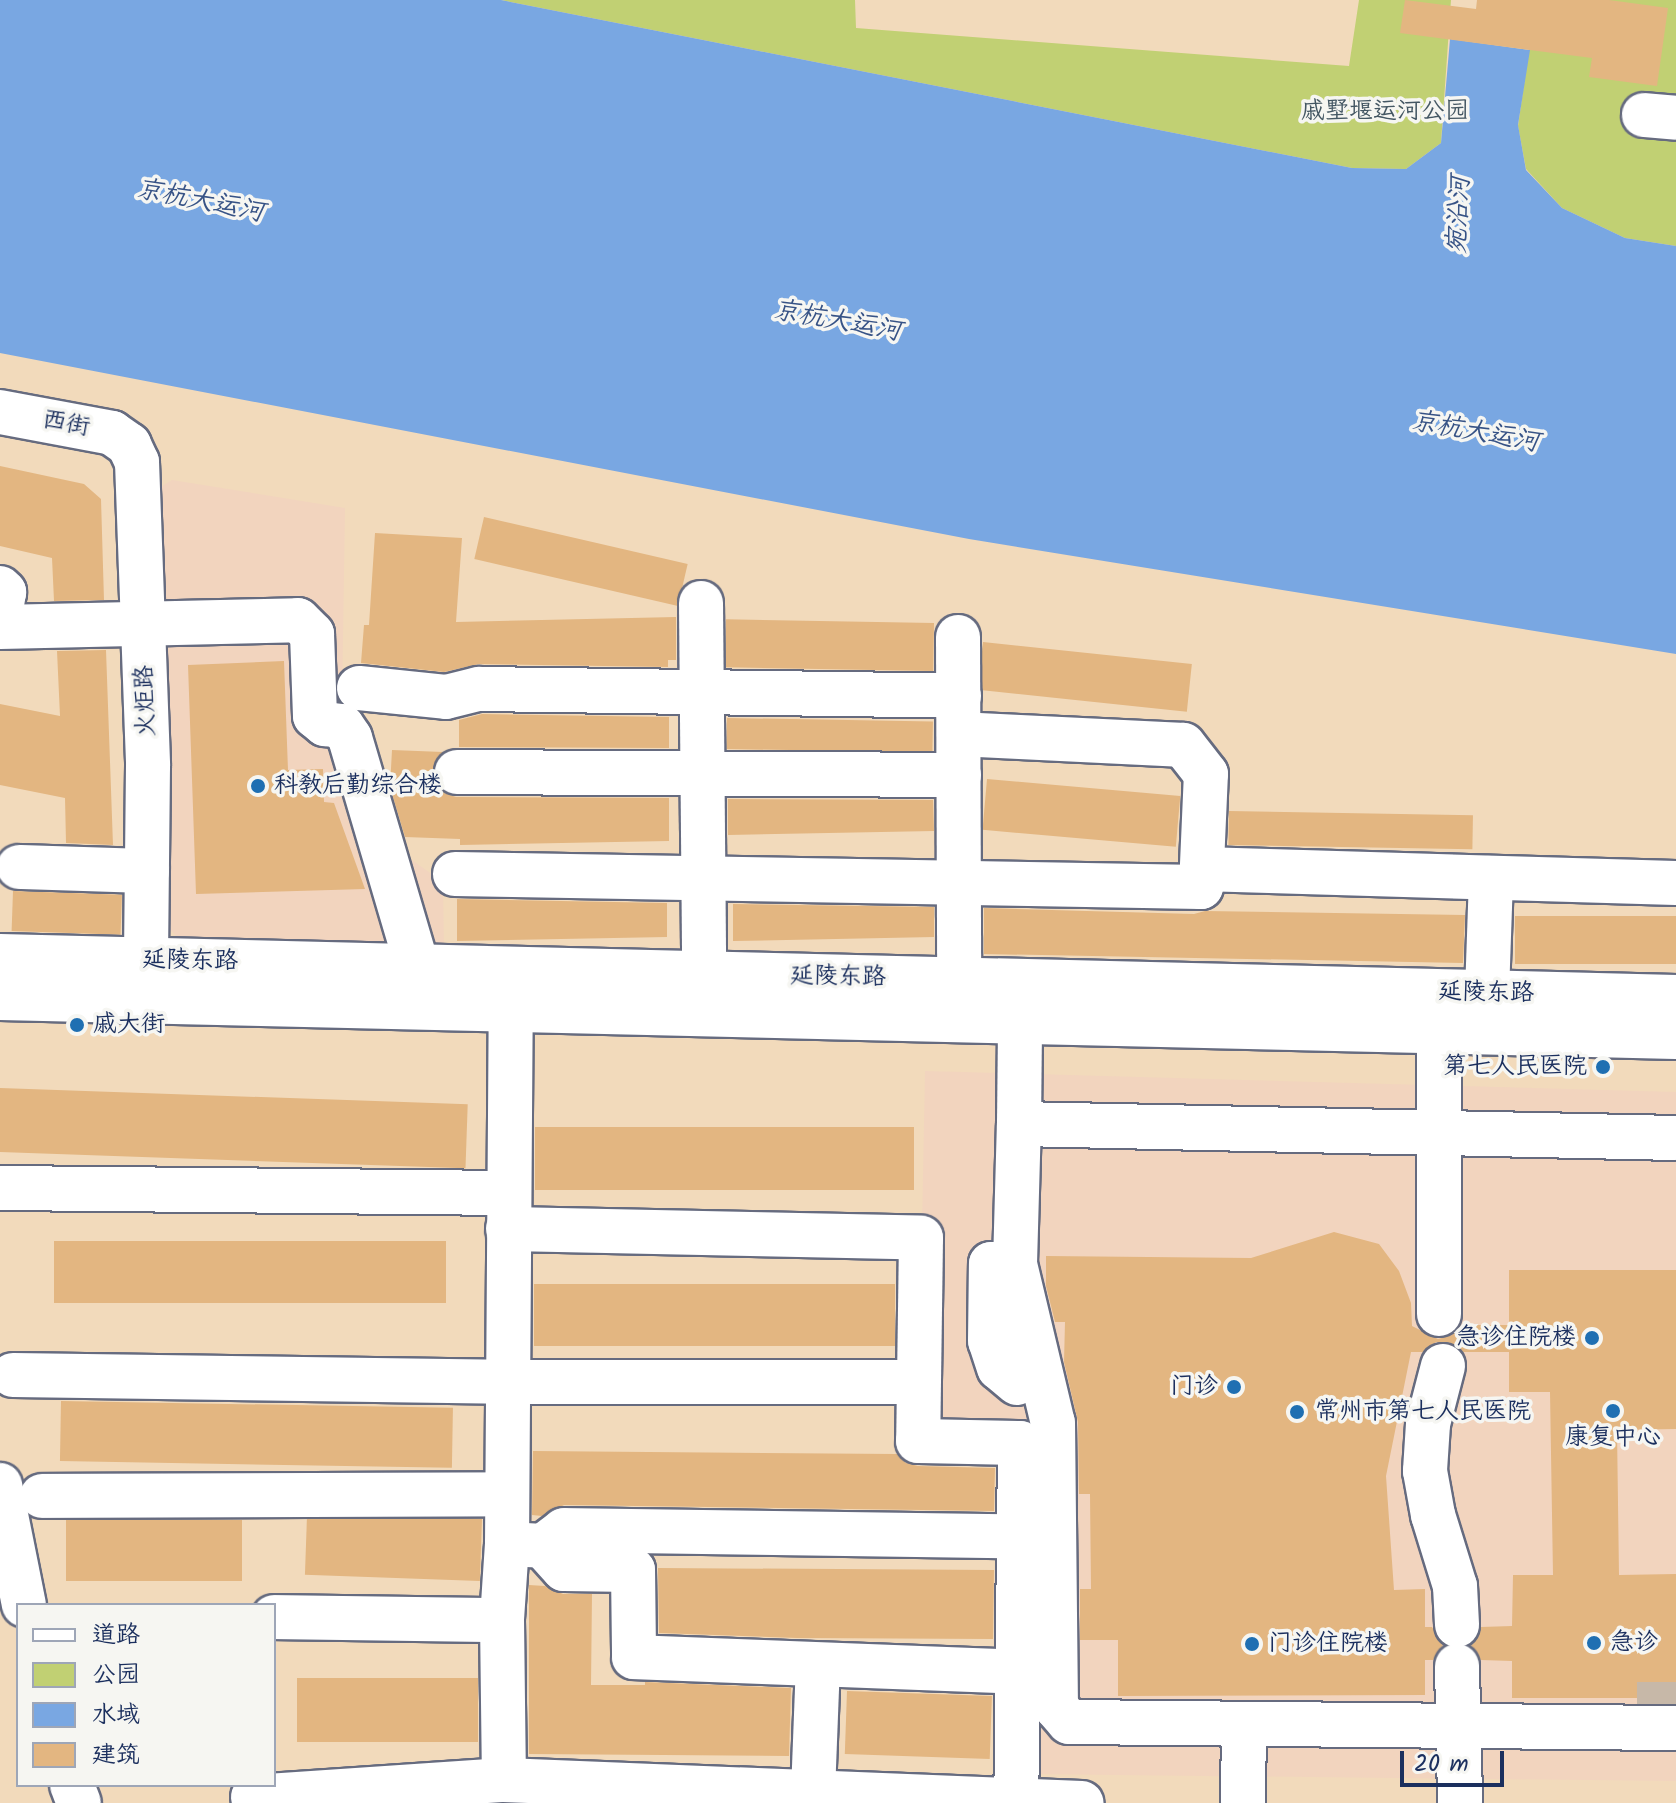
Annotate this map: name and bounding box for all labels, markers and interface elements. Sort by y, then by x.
park label: 戚墅堰运河公园 [1301,98,1469,126]
water label: 京杭大运河 [133,174,267,230]
water label: 宛沿河 [1442,175,1478,255]
water label: 京杭大运河 [770,295,904,349]
street label: 西街 [40,405,92,443]
water label: 京杭大运河 [1408,406,1542,460]
street label: 火炬路 [130,665,162,737]
place label: 科教后勤综合楼 [274,772,442,800]
marker: 科教后勤综合楼 [249,777,267,795]
street label: 延陵东路 [142,946,238,976]
street label: 延陵东路 [790,962,886,992]
street label: 延陵东路 [1438,978,1534,1008]
place label: 戚大街 [93,1011,165,1039]
marker: 戚大街 [68,1016,86,1034]
place label: 第七人民医院 [1443,1053,1587,1081]
marker: 第七人民医院 [1594,1058,1612,1076]
place label: 急诊住院楼 [1456,1324,1576,1352]
marker: 急诊住院楼 [1583,1329,1601,1347]
place label: 门诊 [1170,1373,1218,1401]
marker: 门诊 [1225,1378,1243,1396]
place label: 常州市第七人民医院 [1315,1398,1531,1426]
marker: 常州市第七人民医院 [1286,1401,1308,1423]
marker: 康复中心 [1604,1402,1622,1420]
place label: 康复中心 [1565,1424,1661,1452]
legend [16,1603,276,1787]
text: 道路 [92,1616,140,1655]
place label: 急诊 [1610,1629,1658,1657]
place label: 门诊住院楼 [1268,1630,1388,1658]
marker: 急诊 [1585,1634,1603,1652]
marker: 门诊住院楼 [1243,1635,1261,1653]
text: 公园 [92,1656,140,1695]
text: 水域 [92,1696,140,1735]
scale bar [1404,1735,1508,1785]
text: 建筑 [92,1736,140,1775]
text: 20 m [1414,1745,1469,1784]

